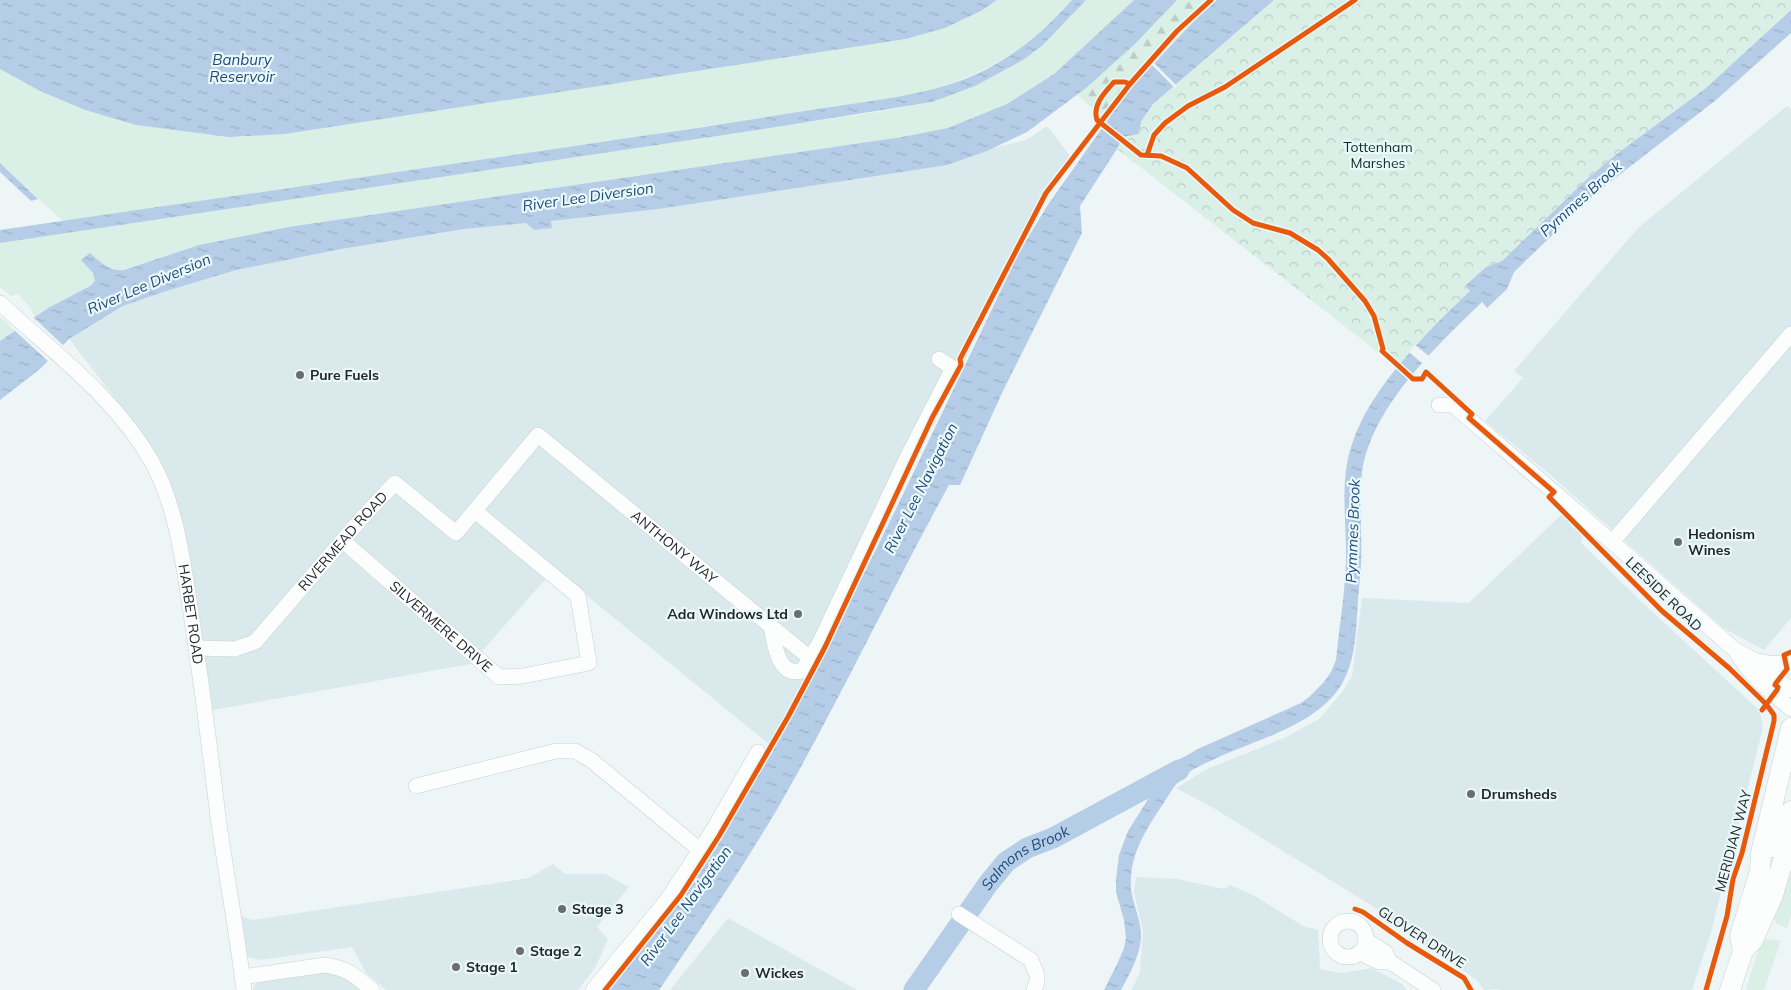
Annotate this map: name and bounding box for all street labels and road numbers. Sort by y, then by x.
street label: RIVERMEAD ROAD [294,488,391,594]
street label: ANTHONY WAY [628,506,721,588]
street label: LEESIDE ROAD [1622,553,1706,635]
street label: HARBET ROAD [174,563,207,666]
street label: SILVERMERE DRIVE [386,577,496,676]
street label: MERIDIAN WAY [1711,788,1755,894]
street label: GLOVER DRIVE [1375,902,1469,972]

